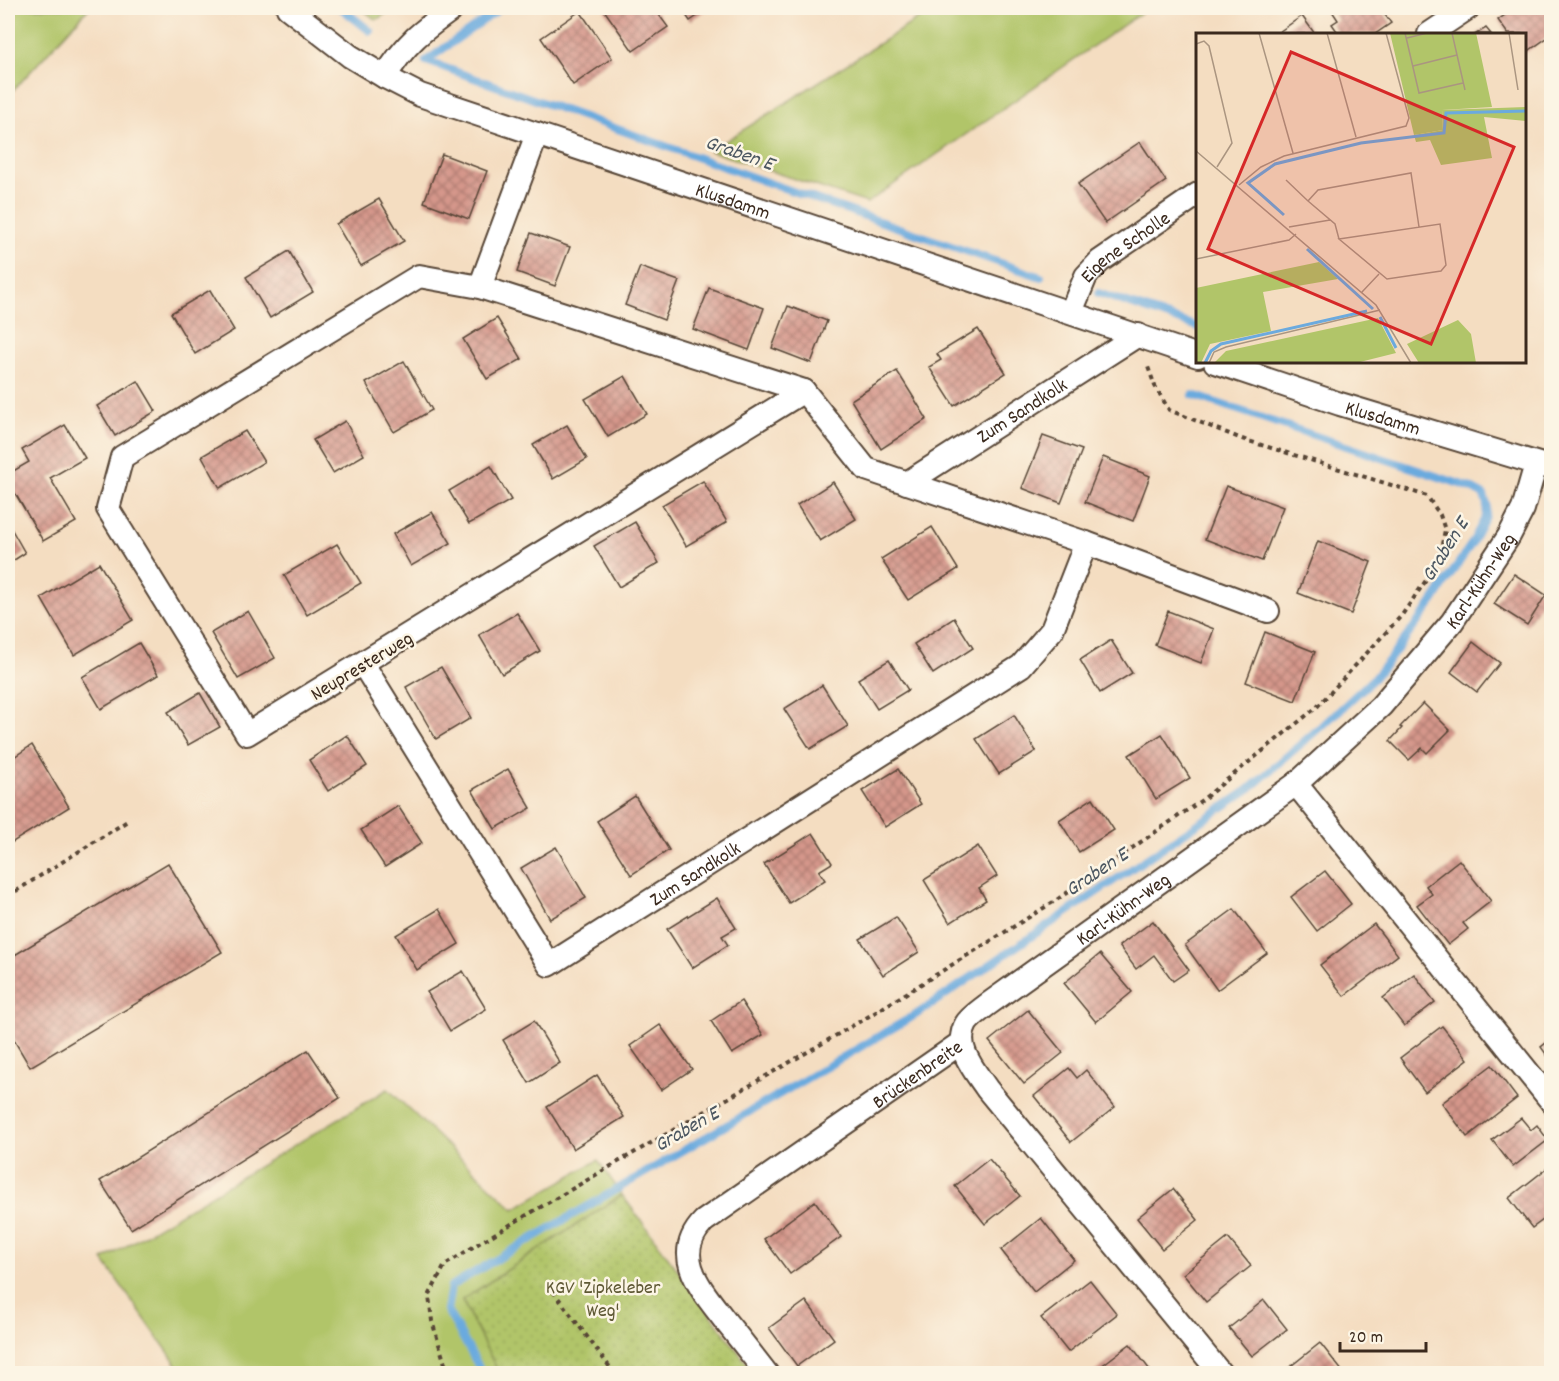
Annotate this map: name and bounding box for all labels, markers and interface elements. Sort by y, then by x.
inset map [1196,33,1526,363]
water label: Graben E [701,129,781,182]
street label: Klusdamm [691,177,773,229]
street label: Eigene Scholle [1075,206,1177,291]
street label: Zum Sandkolk [972,373,1074,452]
street label: Klusdamm [1341,395,1423,444]
water label: Graben E [1415,510,1480,588]
street label: Karl-Kühn-Weg [1441,528,1524,637]
street label: Neupresterweg [306,626,419,709]
street label: Zum Sandkolk [645,836,747,915]
water label: Graben E [1060,839,1138,906]
street label: Karl-Kühn-Weg [1071,867,1177,954]
street label: Brückenbreite [867,1034,969,1117]
water label: Graben E [649,1098,729,1161]
park label: KGV 'Zipkeleber Weg' [546,1275,661,1326]
scale bar [1340,1315,1426,1353]
text: 20 m [1349,1326,1383,1351]

